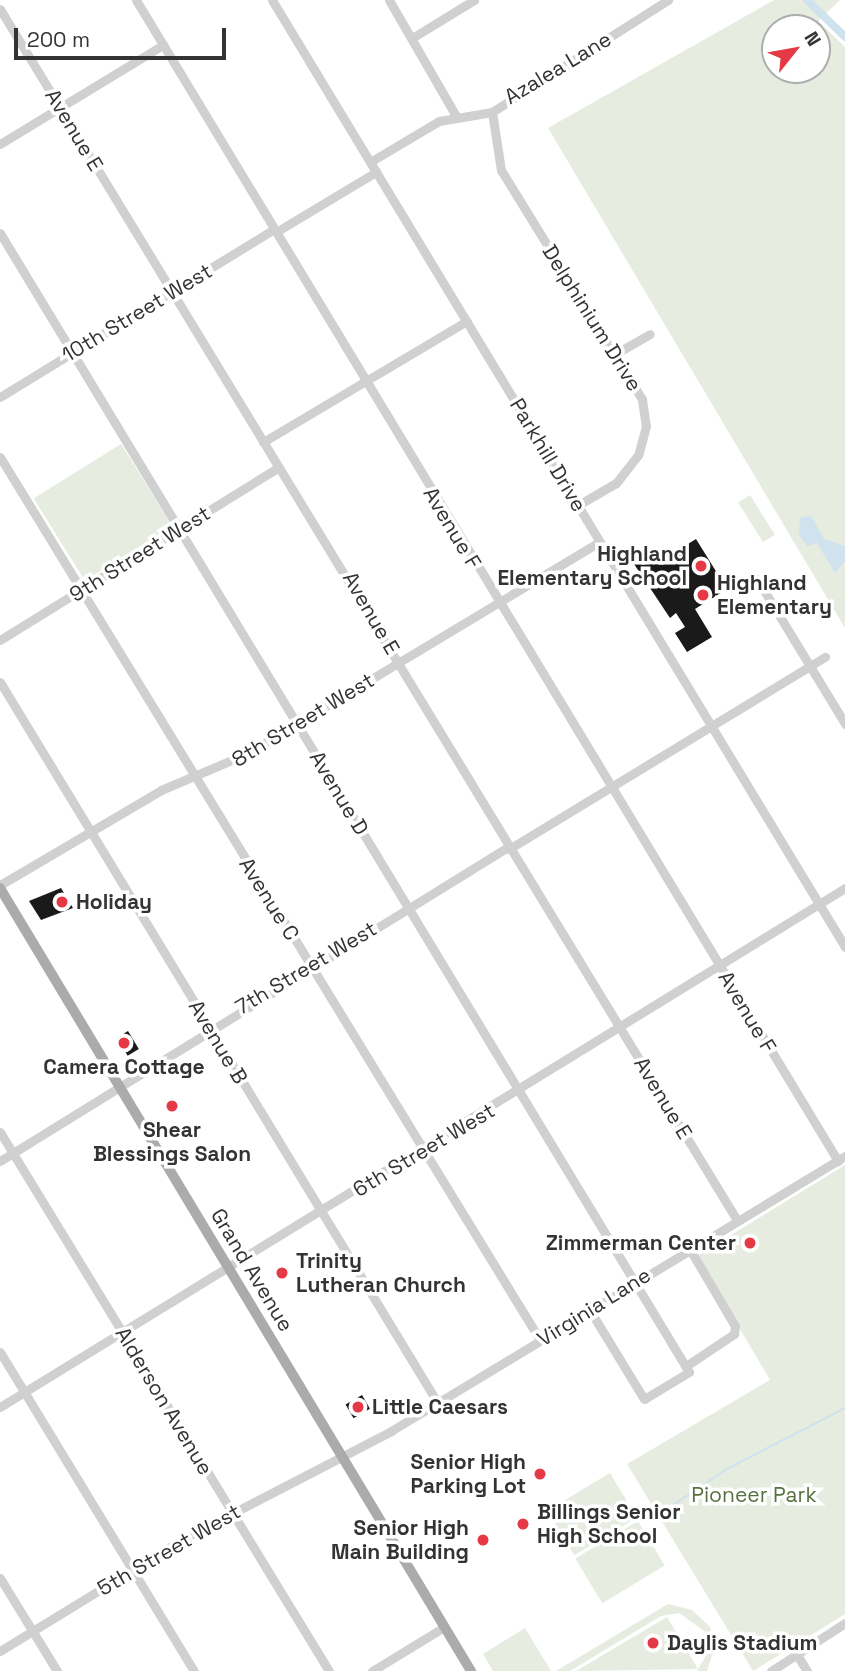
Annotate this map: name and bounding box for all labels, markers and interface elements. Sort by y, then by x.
scale bar [18,14,229,58]
north arrow [761,14,831,84]
text: 200 m [27,26,90,53]
street label: Azalea Lane [500,26,616,110]
text: N [799,27,827,51]
street label: Avenue E [40,84,108,176]
street label: Delphinium Drive [537,240,647,396]
street label: 10th Street West [57,258,217,368]
street label: Parkhill Drive [504,394,592,516]
street label: Avenue F [418,483,486,573]
street label: 9th Street West [65,501,215,607]
place label: Highland Elementary School [497,541,687,591]
marker: Highland Elementary School [693,558,709,574]
street label: Avenue E [337,567,405,659]
place label: Highland Elementary [717,570,832,620]
marker: Highland Elementary [695,587,711,603]
street label: 8th Street West [227,668,379,772]
street label: Avenue D [304,746,374,840]
street label: Avenue C [234,853,304,945]
place label: Holiday [76,889,152,915]
marker: Holiday [54,894,70,910]
street label: 7th Street West [231,916,381,1020]
street label: Avenue F [713,967,781,1057]
street label: Avenue B [183,995,253,1089]
marker: Camera Cottage [116,1035,132,1051]
street label: Avenue E [629,1052,697,1144]
place label: Camera Cottage [43,1054,205,1080]
marker: Shear Blessings Salon [164,1098,180,1114]
street label: 6th Street West [348,1098,500,1202]
place label: Shear Blessings Salon [93,1117,251,1167]
street label: Grand Avenue [205,1204,299,1336]
place label: Zimmerman Center [546,1230,736,1256]
marker: Zimmerman Center [742,1235,758,1251]
place label: Trinity Lutheran Church [296,1248,466,1298]
street label: Virginia Lane [533,1262,655,1352]
marker: Trinity Lutheran Church [274,1265,290,1281]
street label: Alderson Avenue [110,1322,218,1480]
place label: Little Caesars [372,1394,508,1420]
marker: Little Caesars [350,1399,366,1415]
place label: Senior High Parking Lot [410,1449,526,1499]
marker: Senior High Parking Lot [532,1466,548,1482]
park label: Pioneer Park [691,1482,817,1508]
street label: 5th Street West [93,1499,245,1601]
place label: Billings Senior High School [537,1499,680,1549]
place label: Senior High Main Building [331,1515,469,1565]
marker: Billings Senior High School [515,1516,531,1532]
marker: Senior High Main Building [475,1532,491,1548]
place label: Daylis Stadium [667,1630,817,1656]
marker: Daylis Stadium [645,1635,661,1651]

